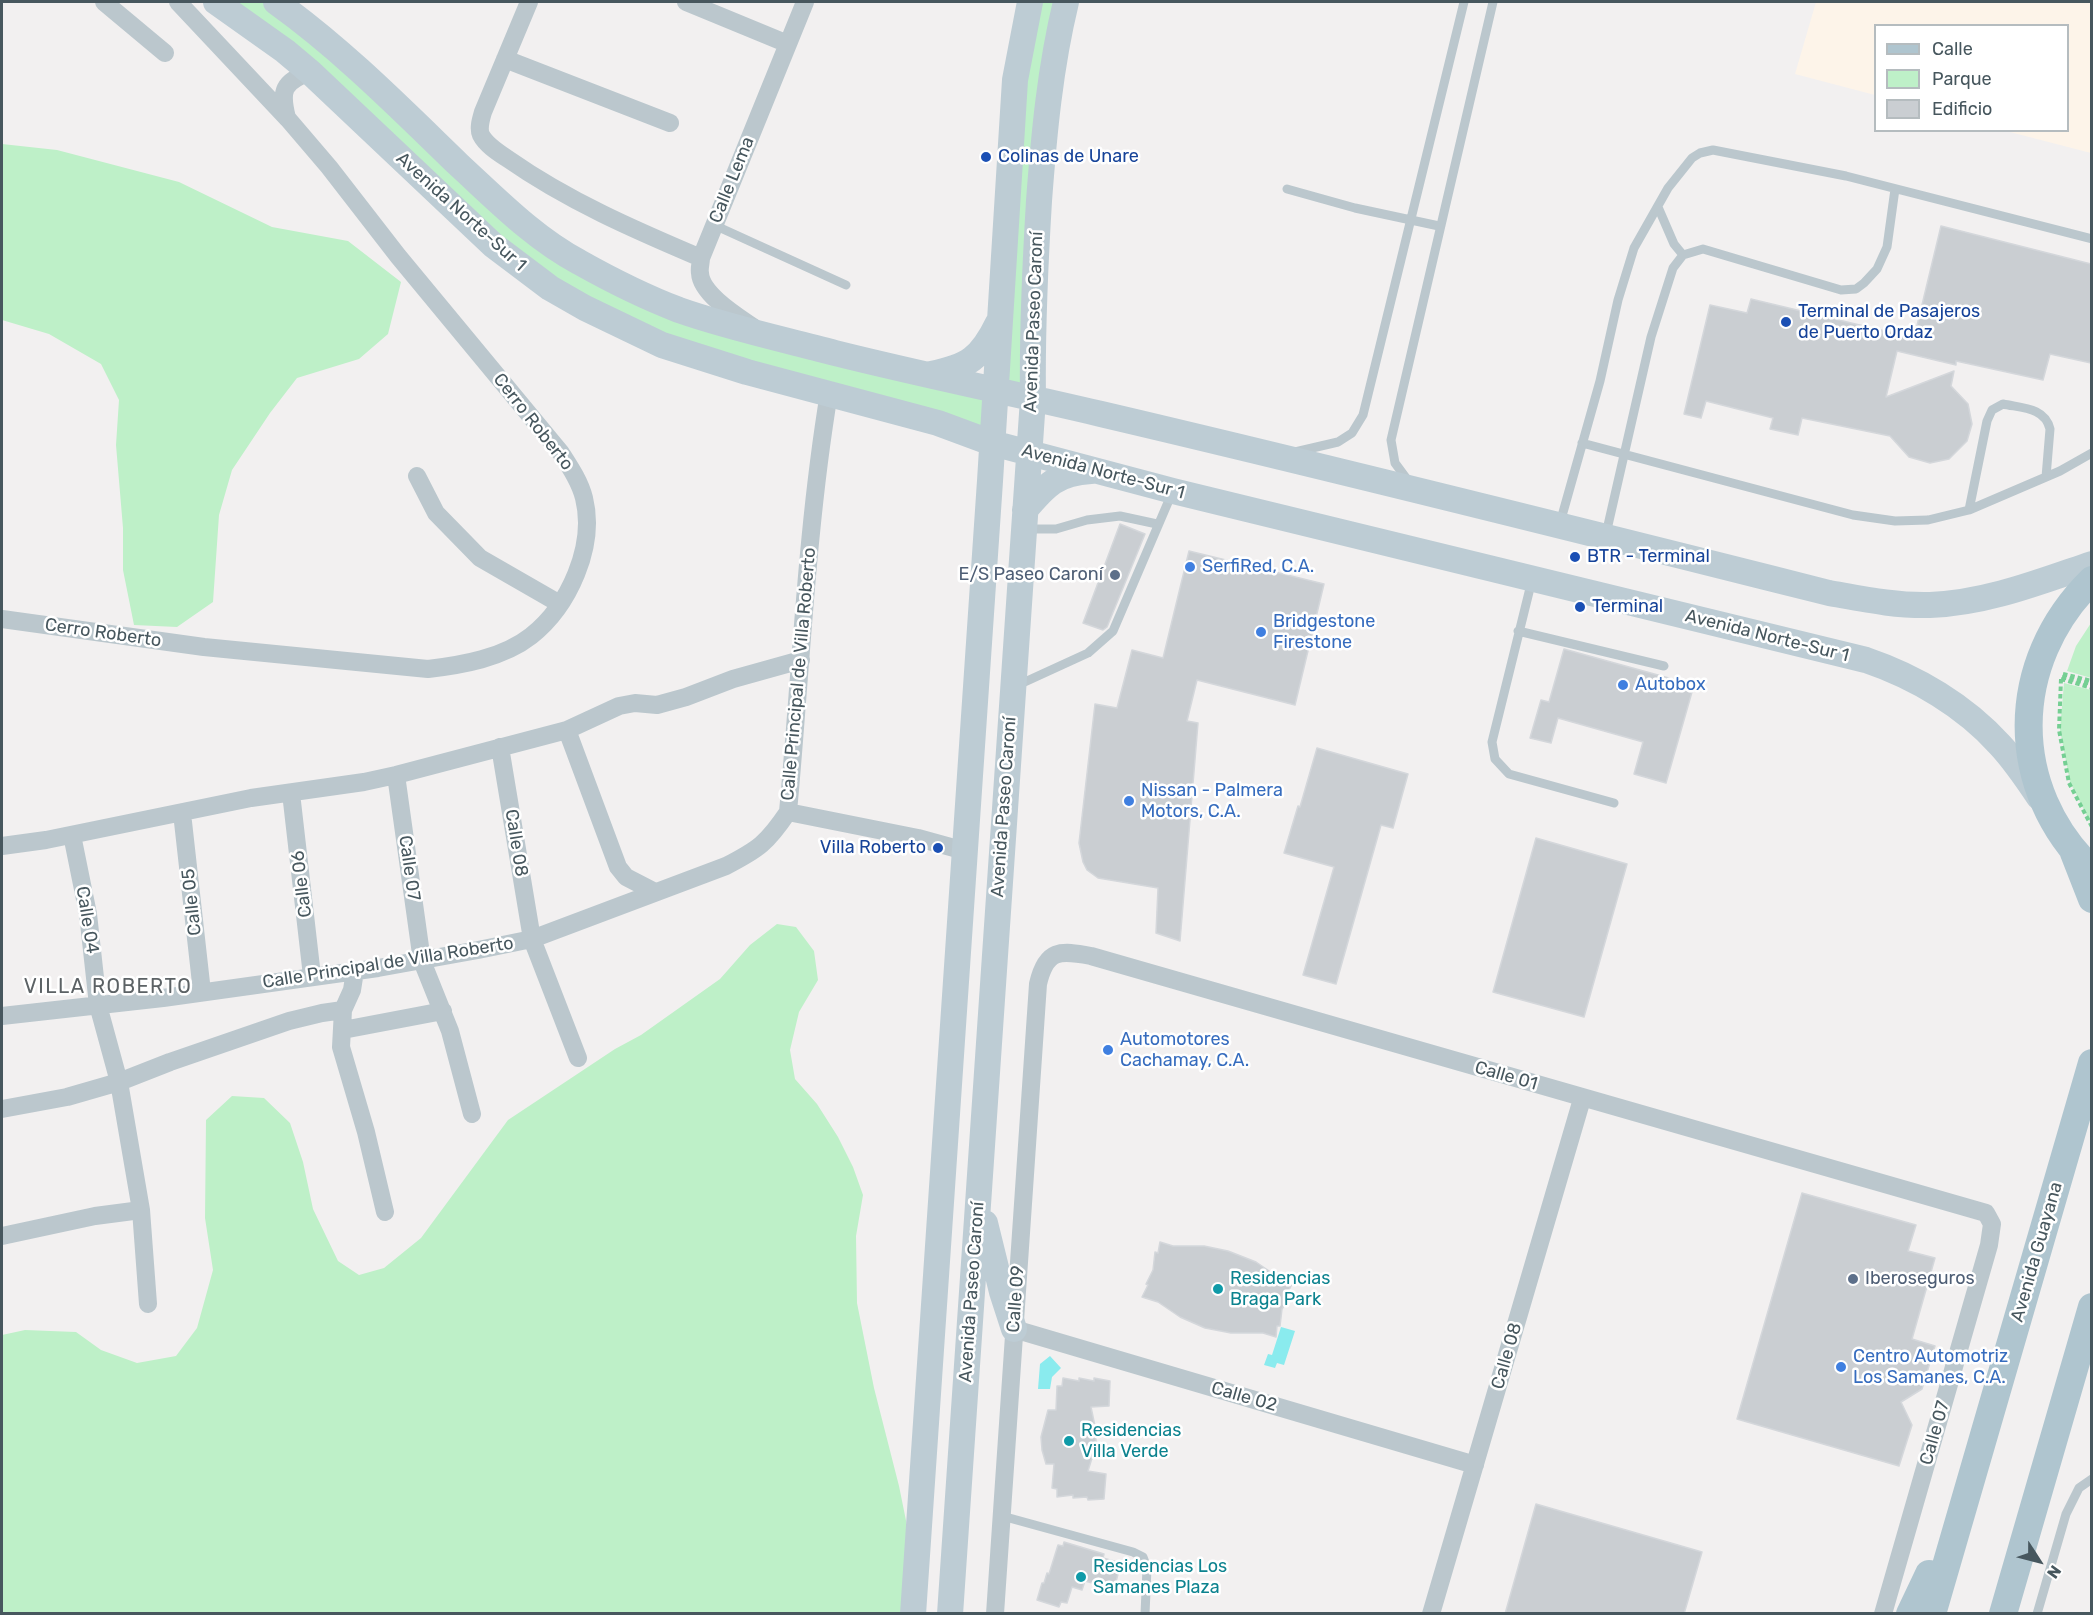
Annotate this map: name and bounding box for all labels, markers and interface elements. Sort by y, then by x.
legend [1874,24,2069,132]
text: Calle [1932,38,1973,60]
text: Parque [1932,68,1992,90]
text: Edificio [1932,98,1992,120]
street label: Calle Lema [705,134,759,226]
place label: Colinas de Unare [998,146,1139,168]
street label: Avenida Norte-Sur 1 [391,148,531,276]
marker: Colinas de Unare [979,150,993,164]
street label: Avenida Paseo Caroní [1020,231,1048,413]
place label: Terminal de Pasajeros de Puerto Ordaz [1798,301,1980,344]
marker: Terminal de Pasajeros de Puerto Ordaz [1779,315,1793,329]
street label: Cerro Roberto [488,369,578,475]
street label: Avenida Norte-Sur 1 [1019,440,1187,504]
place label: BTR - Terminal [1587,546,1710,568]
street label: Calle Principal de Villa Roberto [777,547,821,801]
marker: BTR - Terminal [1568,550,1582,564]
place label: SerfiRed, C.A. [1202,556,1314,578]
marker: SerfiRed, C.A. [1183,560,1197,574]
place label: E/S Paseo Caroní [959,564,1103,586]
marker: E/S Paseo Caroní [1108,568,1122,582]
place label: Terminal [1592,596,1663,618]
marker: Terminal [1573,600,1587,614]
street label: Avenida Norte-Sur 1 [1683,605,1851,667]
place label: Bridgestone Firestone [1273,611,1375,654]
street label: Cerro Roberto [43,614,163,652]
marker: Bridgestone Firestone [1254,625,1268,639]
place label: Autobox [1635,674,1706,696]
marker: Autobox [1616,678,1630,692]
street label: Avenida Paseo Caroní [987,716,1021,898]
place label: Nissan - Palmera Motors, C.A. [1141,780,1283,822]
marker: Nissan - Palmera Motors, C.A. [1122,794,1136,808]
street label: Calle 08 [500,808,532,878]
street label: Calle 07 [394,834,424,902]
place label: Villa Roberto [820,837,926,859]
marker: Villa Roberto [931,841,945,855]
street label: Calle 06 [287,849,317,919]
street label: Calle 05 [178,867,206,937]
street label: Calle 04 [71,885,103,955]
street label: Calle Principal de Villa Roberto [261,932,515,994]
district label: VILLA ROBERTO [24,975,192,999]
place label: Automotores Cachamay, C.A. [1120,1029,1249,1072]
marker: Automotores Cachamay, C.A. [1101,1043,1115,1057]
street label: Calle 01 [1472,1057,1540,1095]
street label: Avenida Guayana [2007,1179,2067,1325]
street label: Avenida Paseo Caroní [955,1201,989,1383]
street label: Calle 09 [1003,1265,1029,1333]
place label: Residencias Braga Park [1230,1268,1330,1310]
place label: Iberoseguros [1865,1268,1975,1290]
marker: Iberoseguros [1846,1272,1860,1286]
marker: Residencias Braga Park [1211,1282,1225,1296]
street label: Calle 08 [1487,1320,1527,1392]
place label: Centro Automotriz Los Samanes, C.A. [1853,1346,2008,1388]
marker: Centro Automotriz Los Samanes, C.A. [1834,1360,1848,1374]
street label: Calle 02 [1209,1377,1279,1417]
street label: Calle 07 [1916,1398,1954,1468]
place label: Residencias Villa Verde [1081,1420,1181,1462]
marker: Residencias Villa Verde [1062,1434,1076,1448]
north arrow [2009,1531,2069,1591]
place label: Residencias Los Samanes Plaza [1093,1556,1227,1598]
text: N [2043,1562,2065,1582]
marker: Residencias Los Samanes Plaza [1074,1570,1088,1584]

